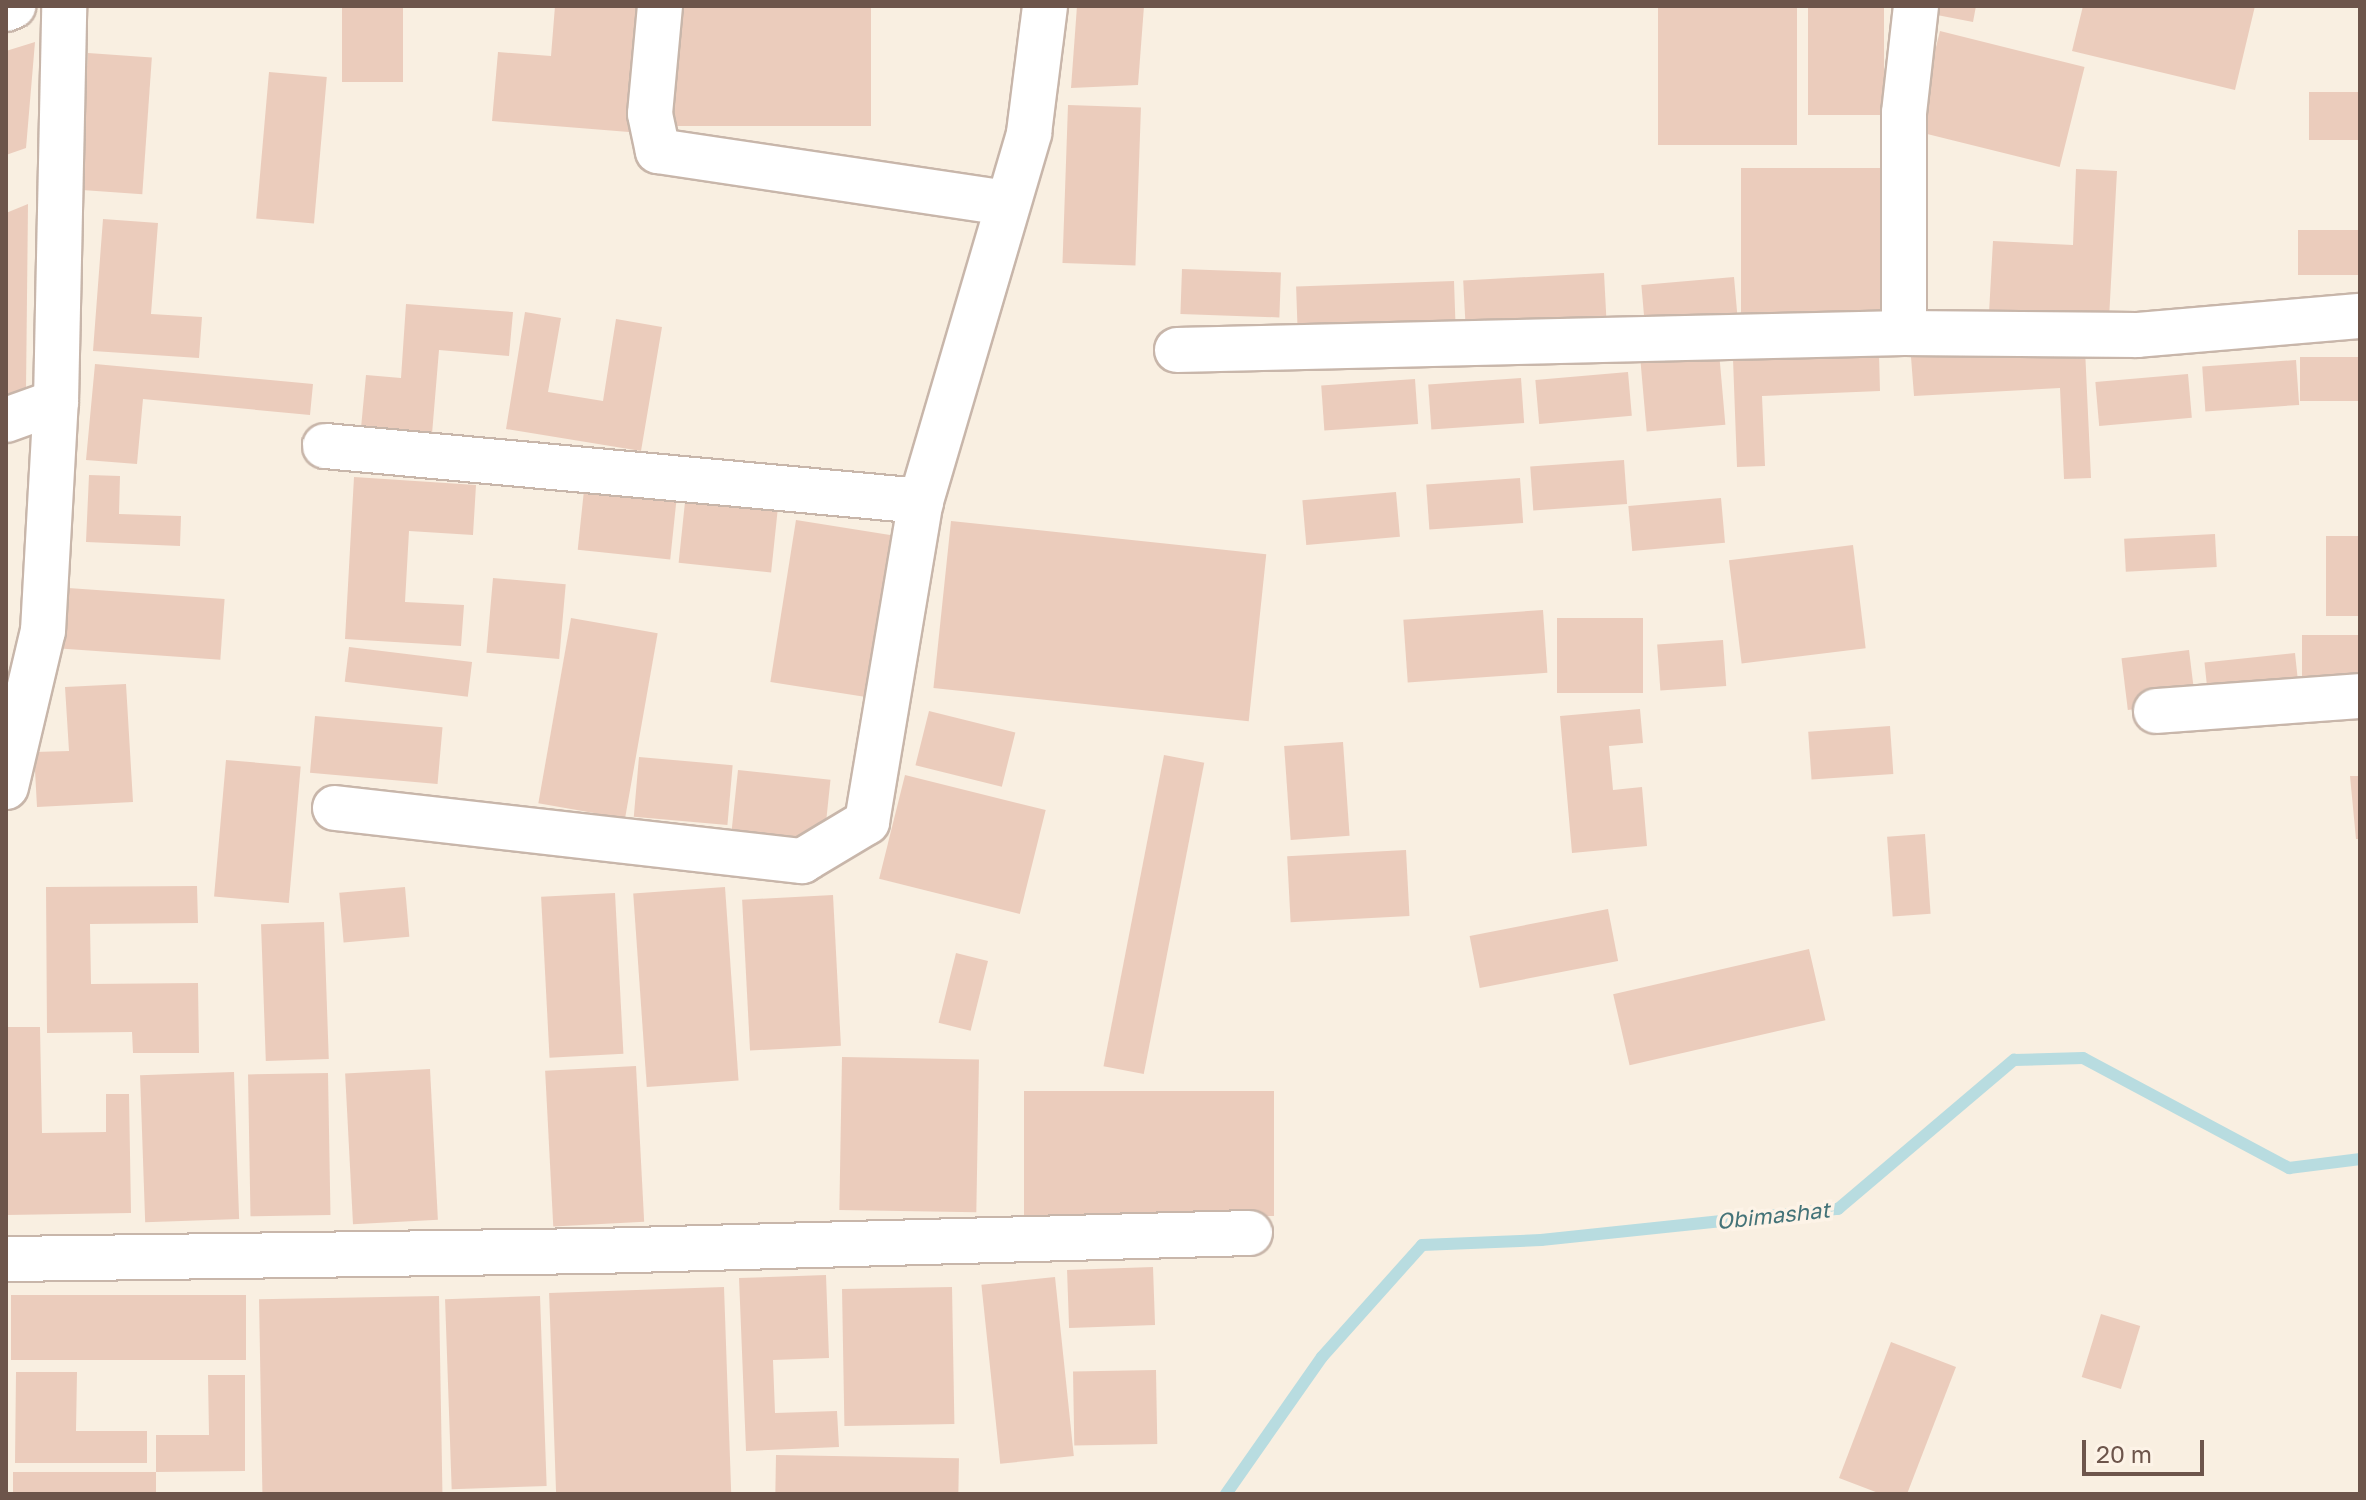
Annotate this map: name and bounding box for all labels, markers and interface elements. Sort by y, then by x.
water label: Obimashat [1715,1196,1831,1234]
scale bar [2086,1424,2208,1474]
text: 20 m [2096,1439,2152,1468]

